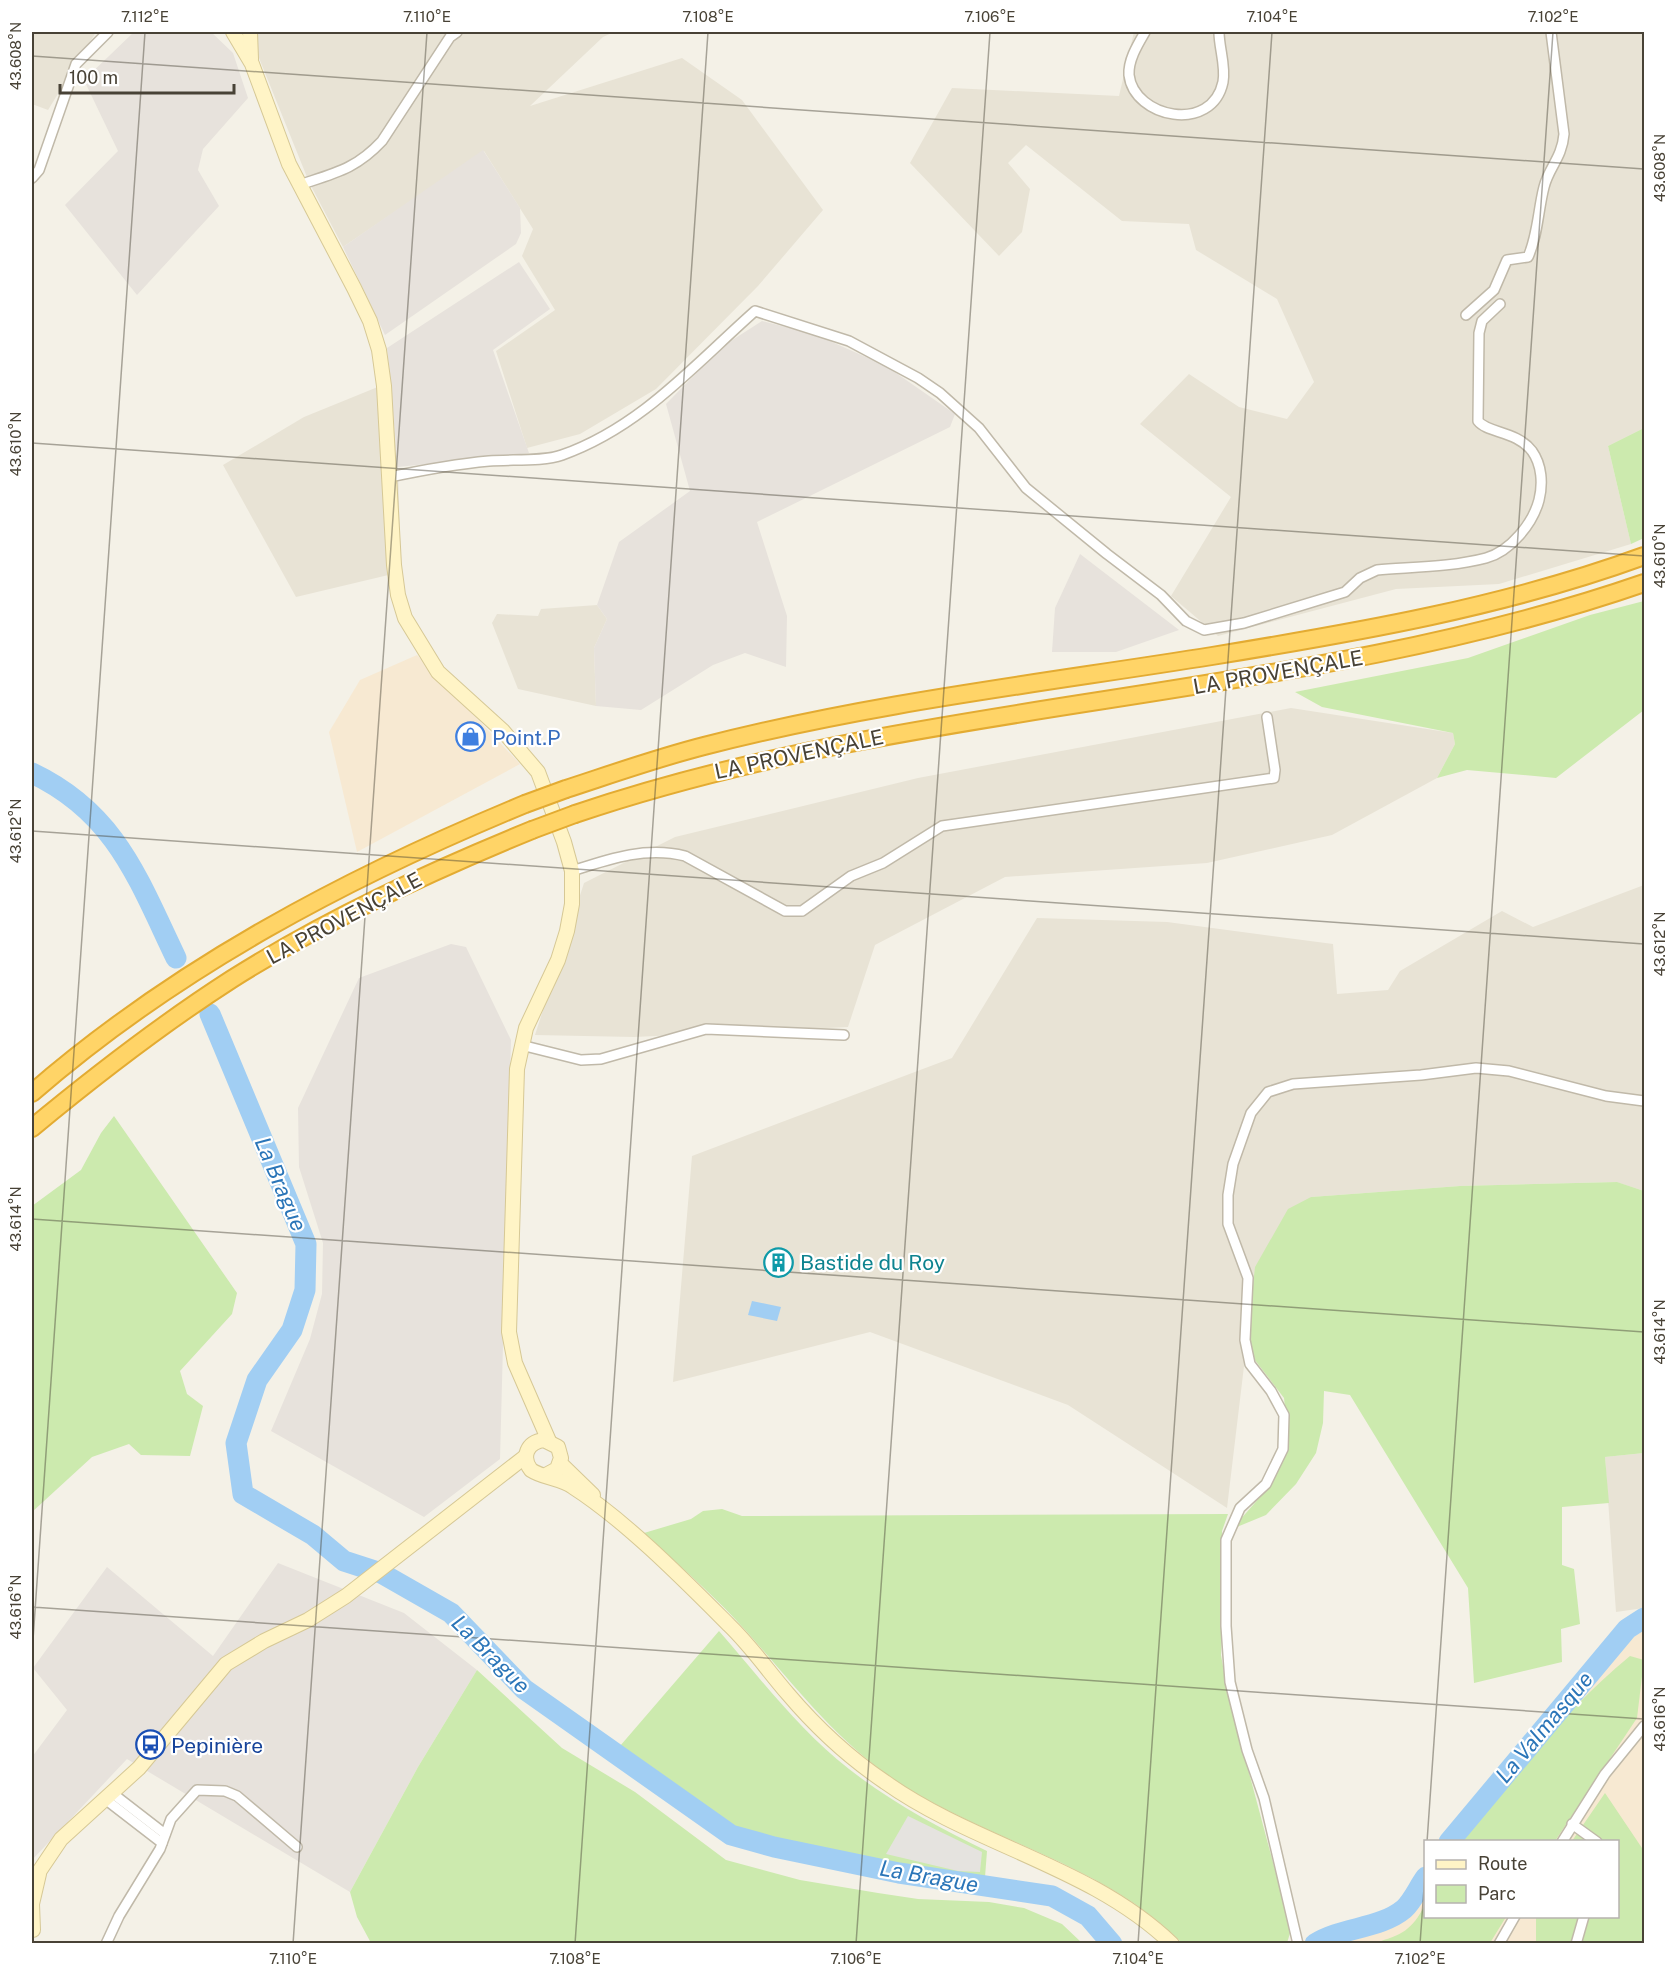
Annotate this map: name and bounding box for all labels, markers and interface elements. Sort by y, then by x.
text: 7.112°E [121,8,169,25]
text: 7.110°E [403,8,451,25]
text: 7.108°E [682,8,734,25]
text: 7.106°E [964,8,1016,25]
text: 7.104°E [1246,8,1298,25]
text: 7.102°E [1527,8,1579,25]
text: 43.608°N [7,22,24,90]
scale bar [60,57,234,95]
text: 100 m [69,67,118,88]
text: 43.608°N [1651,134,1668,202]
text: 43.610°N [7,411,24,477]
text: 43.610°N [1651,523,1668,589]
street label: LA PROVENÇALE [1191,645,1365,699]
shop icon: Point.P [455,721,487,753]
street label: LA PROVENÇALE [712,724,886,784]
place label: Point.P [492,725,560,750]
text: 43.612°N [7,799,24,863]
street label: LA PROVENÇALE [262,867,426,969]
text: 43.612°N [1651,912,1668,976]
water label: La Brague [250,1133,312,1235]
text: 43.614°N [7,1186,24,1252]
building icon: Bastide du Roy [763,1246,795,1278]
place label: Bastide du Roy [800,1250,945,1275]
text: 43.614°N [1651,1299,1668,1365]
text: 43.616°N [7,1574,24,1640]
water label: La Brague [447,1610,536,1699]
water label: La Valmasque [1490,1666,1598,1788]
text: 43.616°N [1651,1686,1668,1752]
bus stop icon: Pepinière [134,1729,166,1761]
place label: Pepinière [171,1733,263,1758]
legend [1424,1840,1619,1918]
text: Route [1478,1853,1527,1874]
water label: La Brague [878,1855,980,1897]
text: Parc [1478,1883,1516,1904]
text: 7.110°E [269,1950,317,1967]
text: 7.108°E [549,1950,601,1967]
text: 7.106°E [830,1950,882,1967]
text: 7.104°E [1112,1950,1164,1967]
text: 7.102°E [1394,1950,1446,1967]

